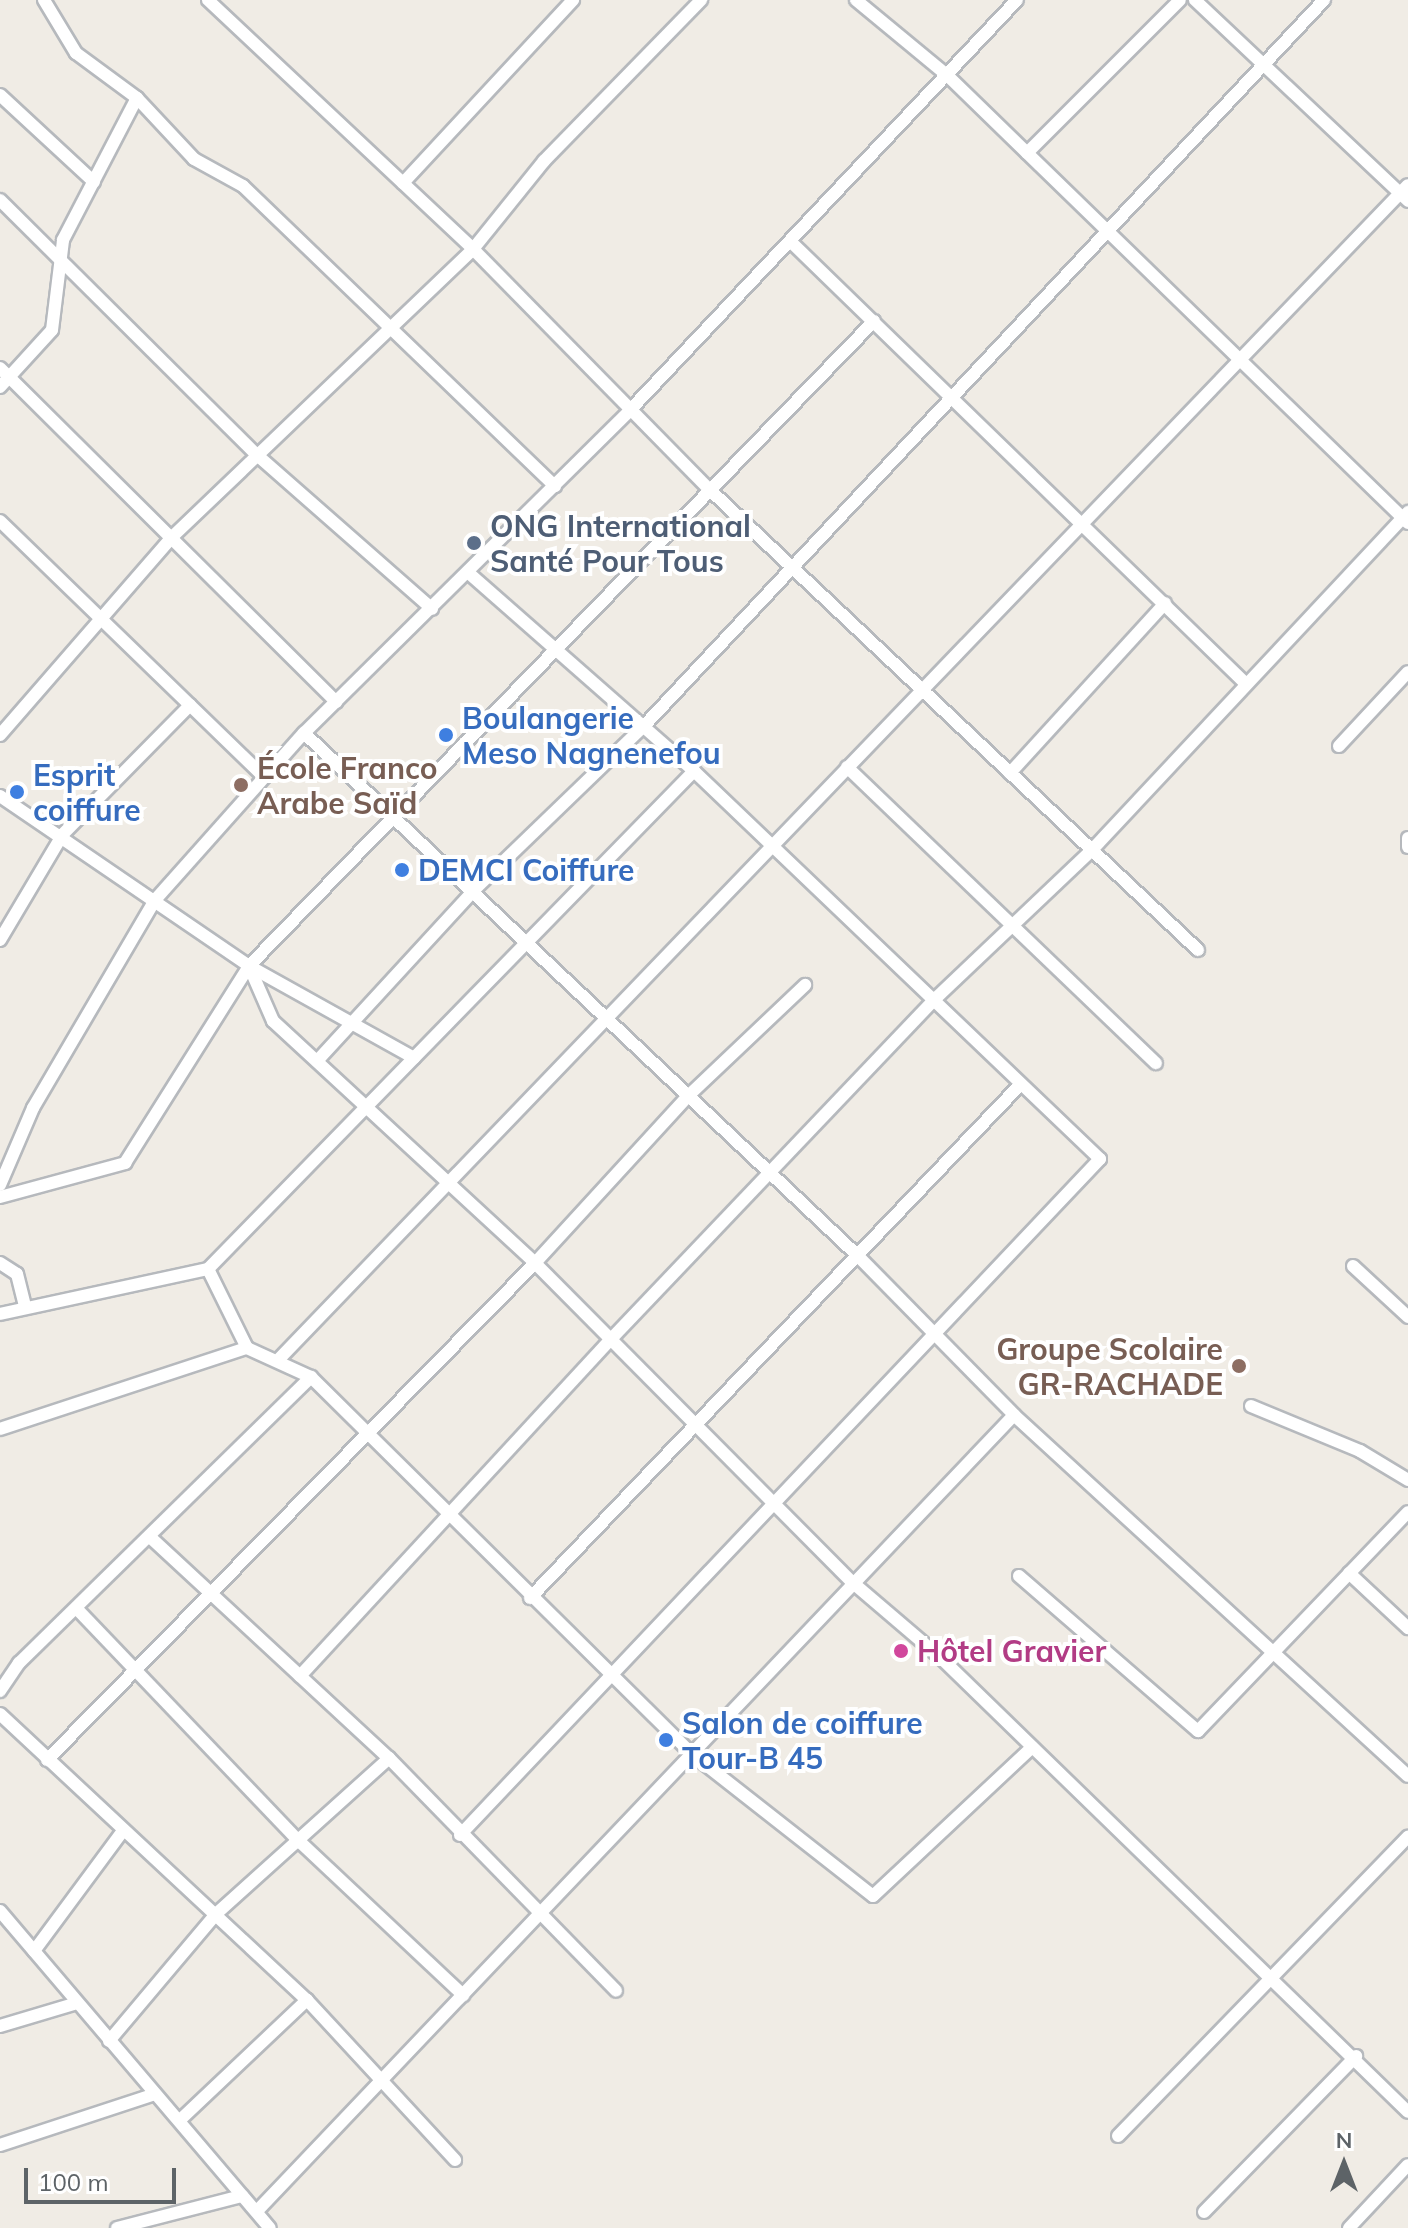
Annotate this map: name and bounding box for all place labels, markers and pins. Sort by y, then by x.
place label: ONG International Santé Pour Tous [490,508,751,578]
marker: ONG International Santé Pour Tous [465,534,483,552]
place label: Boulangerie Meso Nagnenefou [462,700,721,770]
marker: Boulangerie Meso Nagnenefou [437,726,455,744]
place label: École Franco Arabe Saïd [257,750,438,820]
place label: Esprit coiffure [33,757,141,828]
marker: École Franco Arabe Saïd [232,776,250,794]
marker: Esprit coiffure [8,783,26,801]
place label: DEMCI Coiffure [418,852,634,888]
marker: DEMCI Coiffure [393,861,411,879]
place label: Groupe Scolaire GR-RACHADE [996,1331,1223,1402]
marker: Groupe Scolaire GR-RACHADE [1230,1357,1248,1375]
place label: Hôtel Gravier [917,1633,1106,1669]
marker: Hôtel Gravier [892,1642,910,1660]
place label: Salon de coiffure Tour-B 45 [682,1705,923,1776]
marker: Salon de coiffure Tour-B 45 [657,1731,675,1749]

